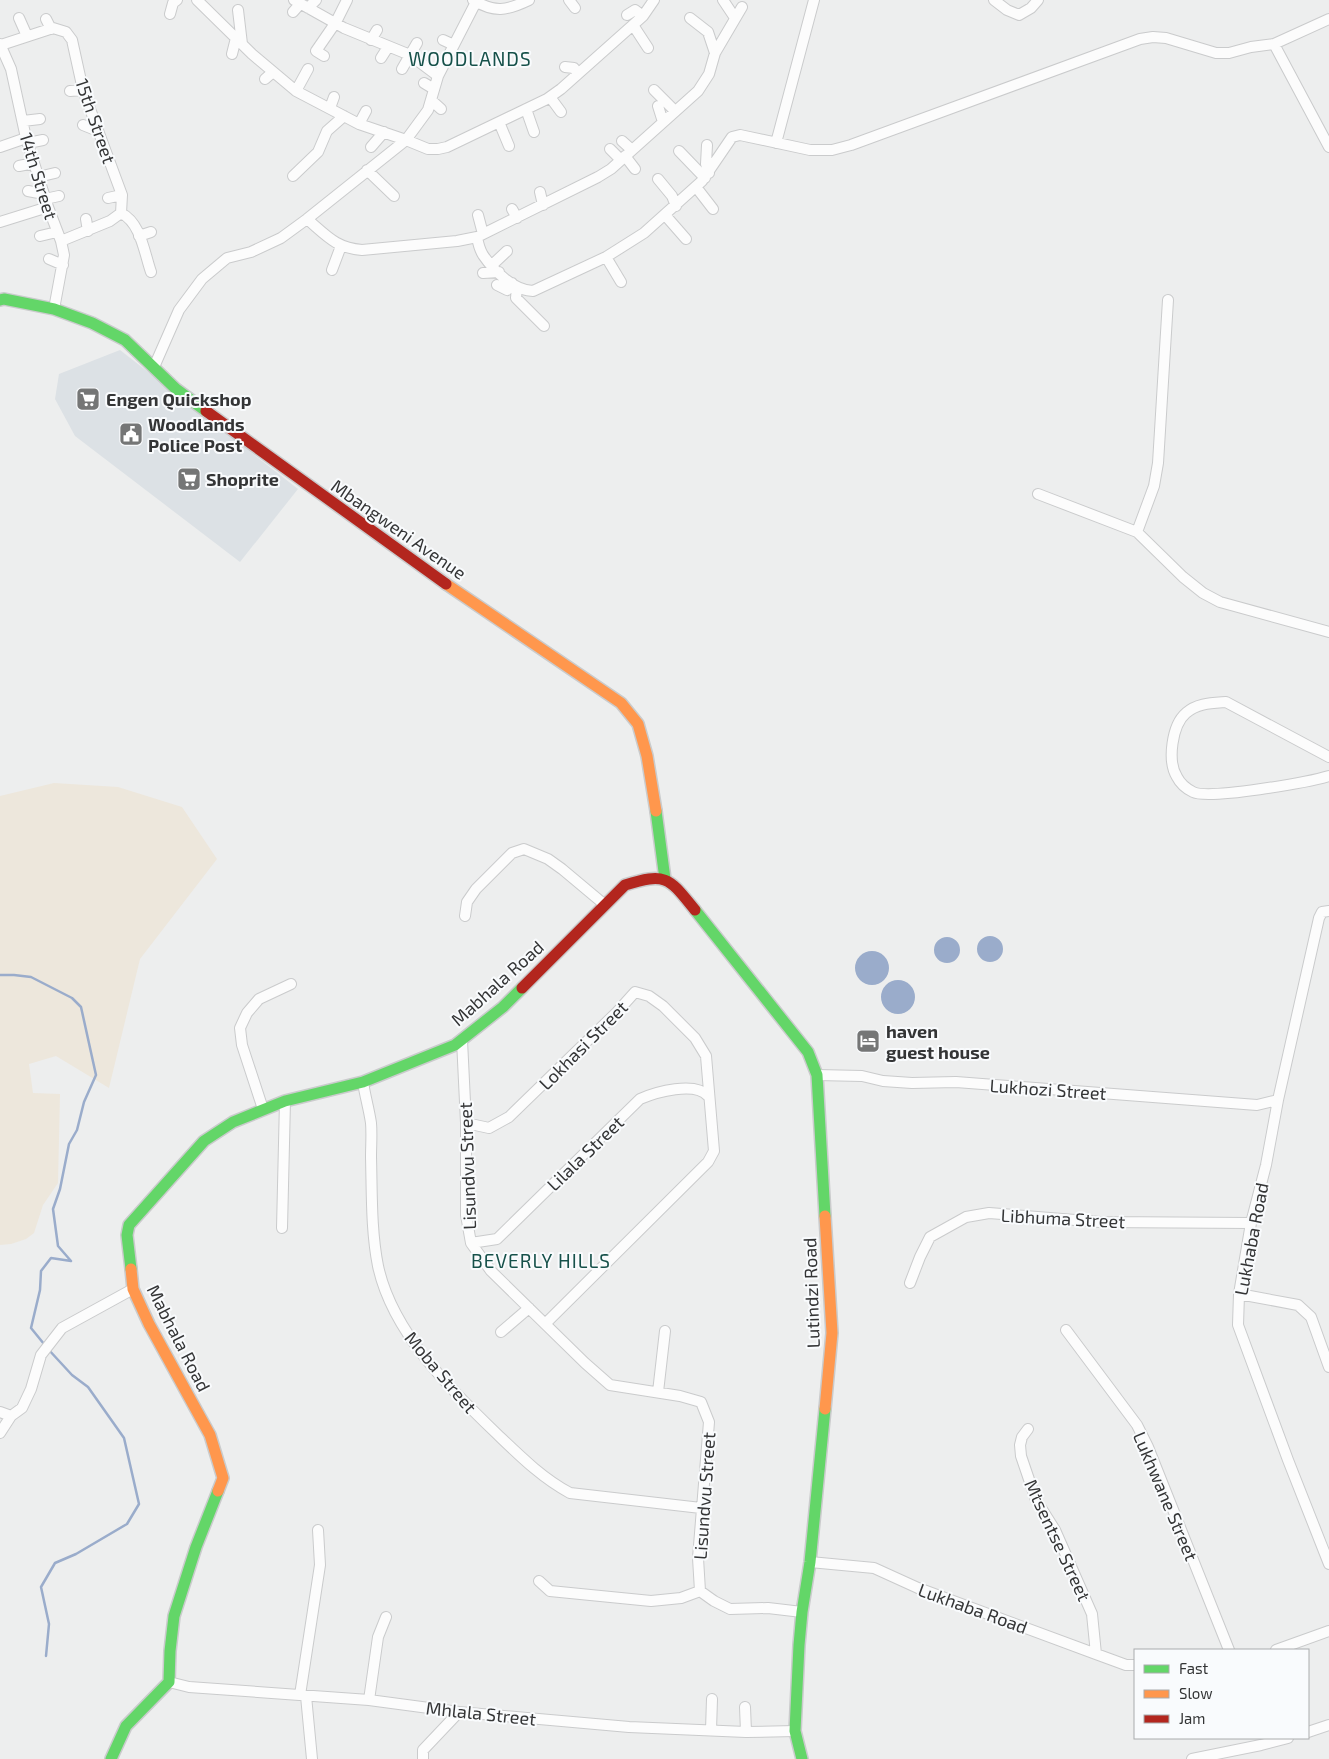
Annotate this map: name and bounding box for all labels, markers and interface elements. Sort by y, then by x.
district label: WOODLANDS [408,47,532,70]
street label: 15th Street [71,76,121,166]
street label: 14th Street [15,130,63,222]
supermarket icon: Engen Quickshop [75,386,101,412]
place label: Engen Quickshop [106,388,252,410]
place label: Woodlands Police Post [148,413,245,456]
public building icon: Woodlands Police Post [118,421,144,447]
supermarket icon: Shoprite [176,466,202,492]
place label: Shoprite [206,468,279,490]
street label: Mbangweni Avenue [327,474,471,584]
street label: Mabhala Road [446,936,548,1030]
street label: Lokhasi Street [534,996,632,1094]
place label: haven guest house [886,1020,990,1063]
hotel icon: haven guest house [855,1028,881,1054]
street label: Lukhozi Street [989,1074,1107,1104]
street label: Lisundvu Street [454,1102,480,1230]
street label: Lilala Street [542,1111,628,1195]
street label: Lukhaba Road [1229,1181,1273,1297]
street label: Libhuma Street [1000,1204,1126,1232]
street label: Lutindzi Road [798,1237,824,1349]
district label: BEVERLY HILLS [471,1249,611,1272]
street label: Mabhala Road [143,1281,215,1395]
street label: Moba Street [400,1327,482,1418]
street label: Lukhwane Street [1129,1428,1203,1564]
street label: Lisundvu Street [689,1431,719,1560]
street label: Mtsentse Street [1020,1476,1096,1604]
street label: Lukhaba Road [915,1578,1031,1638]
legend [1134,1649,1309,1739]
text: Fast [1179,1659,1209,1677]
text: Slow [1179,1684,1213,1702]
street label: Mhlala Street [425,1696,537,1730]
text: Jam [1179,1709,1205,1727]

